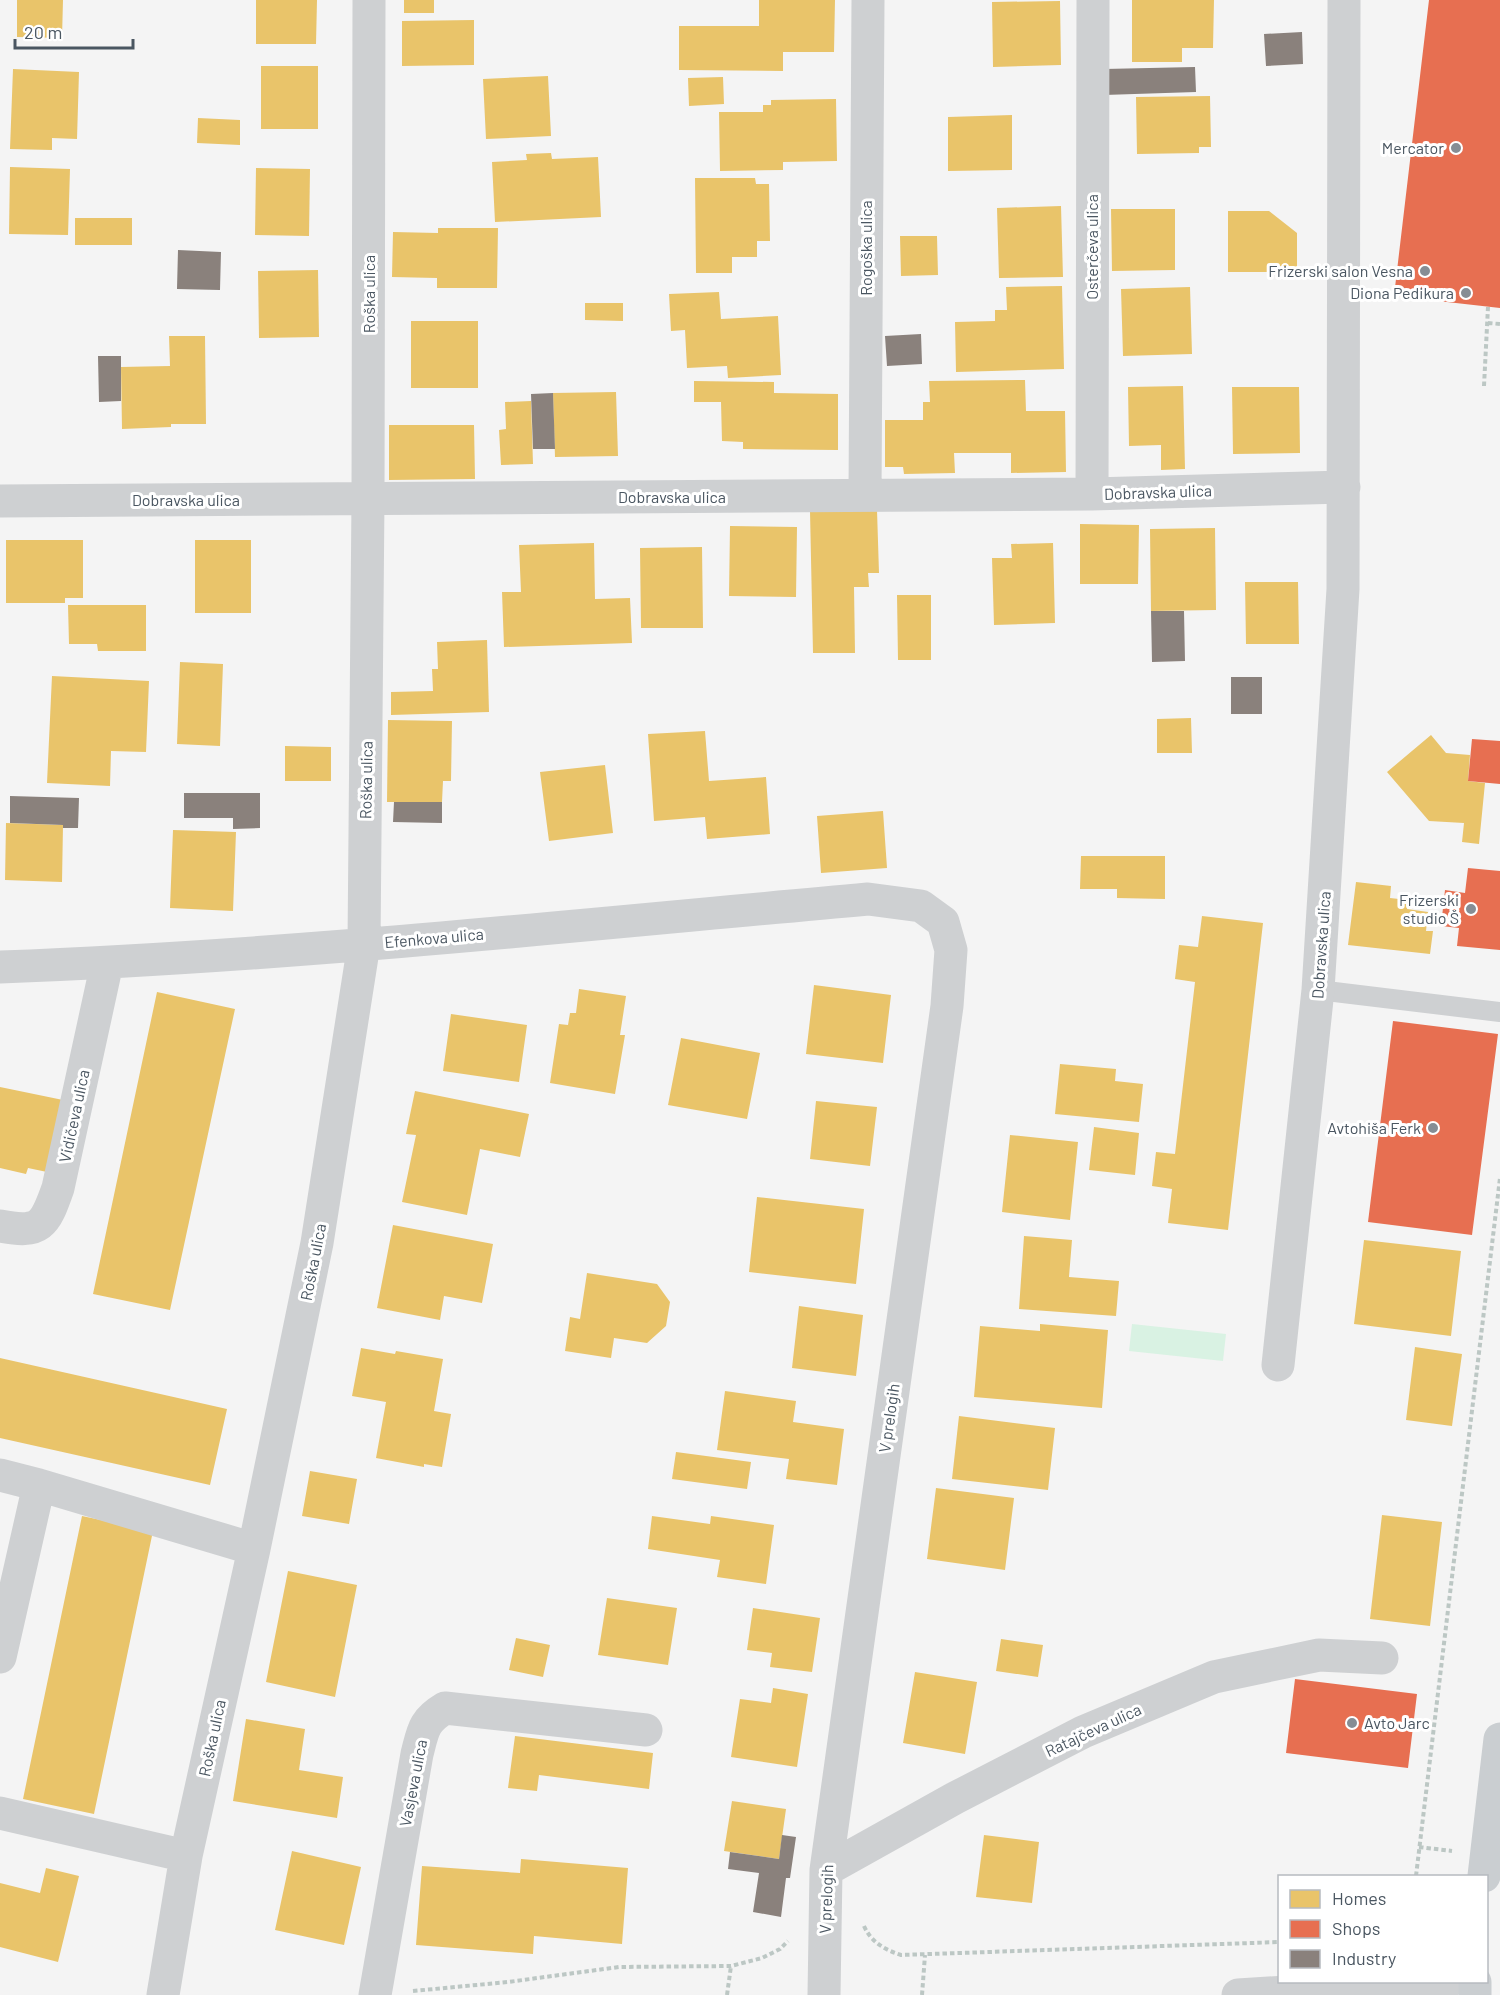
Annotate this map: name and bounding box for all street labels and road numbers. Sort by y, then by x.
street label: Osterčeva ulica [1082,194,1101,300]
street label: Rogoška ulica [856,200,875,296]
street label: Roška ulica [359,255,378,333]
street label: Dobravska ulica [1104,480,1212,503]
street label: Dobravska ulica [618,487,726,506]
street label: Dobravska ulica [132,490,240,509]
street label: Roška ulica [355,741,376,819]
street label: Dobravska ulica [1307,890,1334,1000]
street label: Efenkova ulica [384,924,484,951]
street label: Vidičeva ulica [54,1068,93,1164]
street label: Roška ulica [296,1222,329,1302]
street label: V prelogih [874,1382,903,1454]
street label: Roška ulica [194,1698,229,1778]
street label: Ratajčeva ulica [1042,1699,1144,1760]
street label: Vasjeva ulica [395,1738,430,1828]
street label: V prelogih [815,1864,836,1934]

